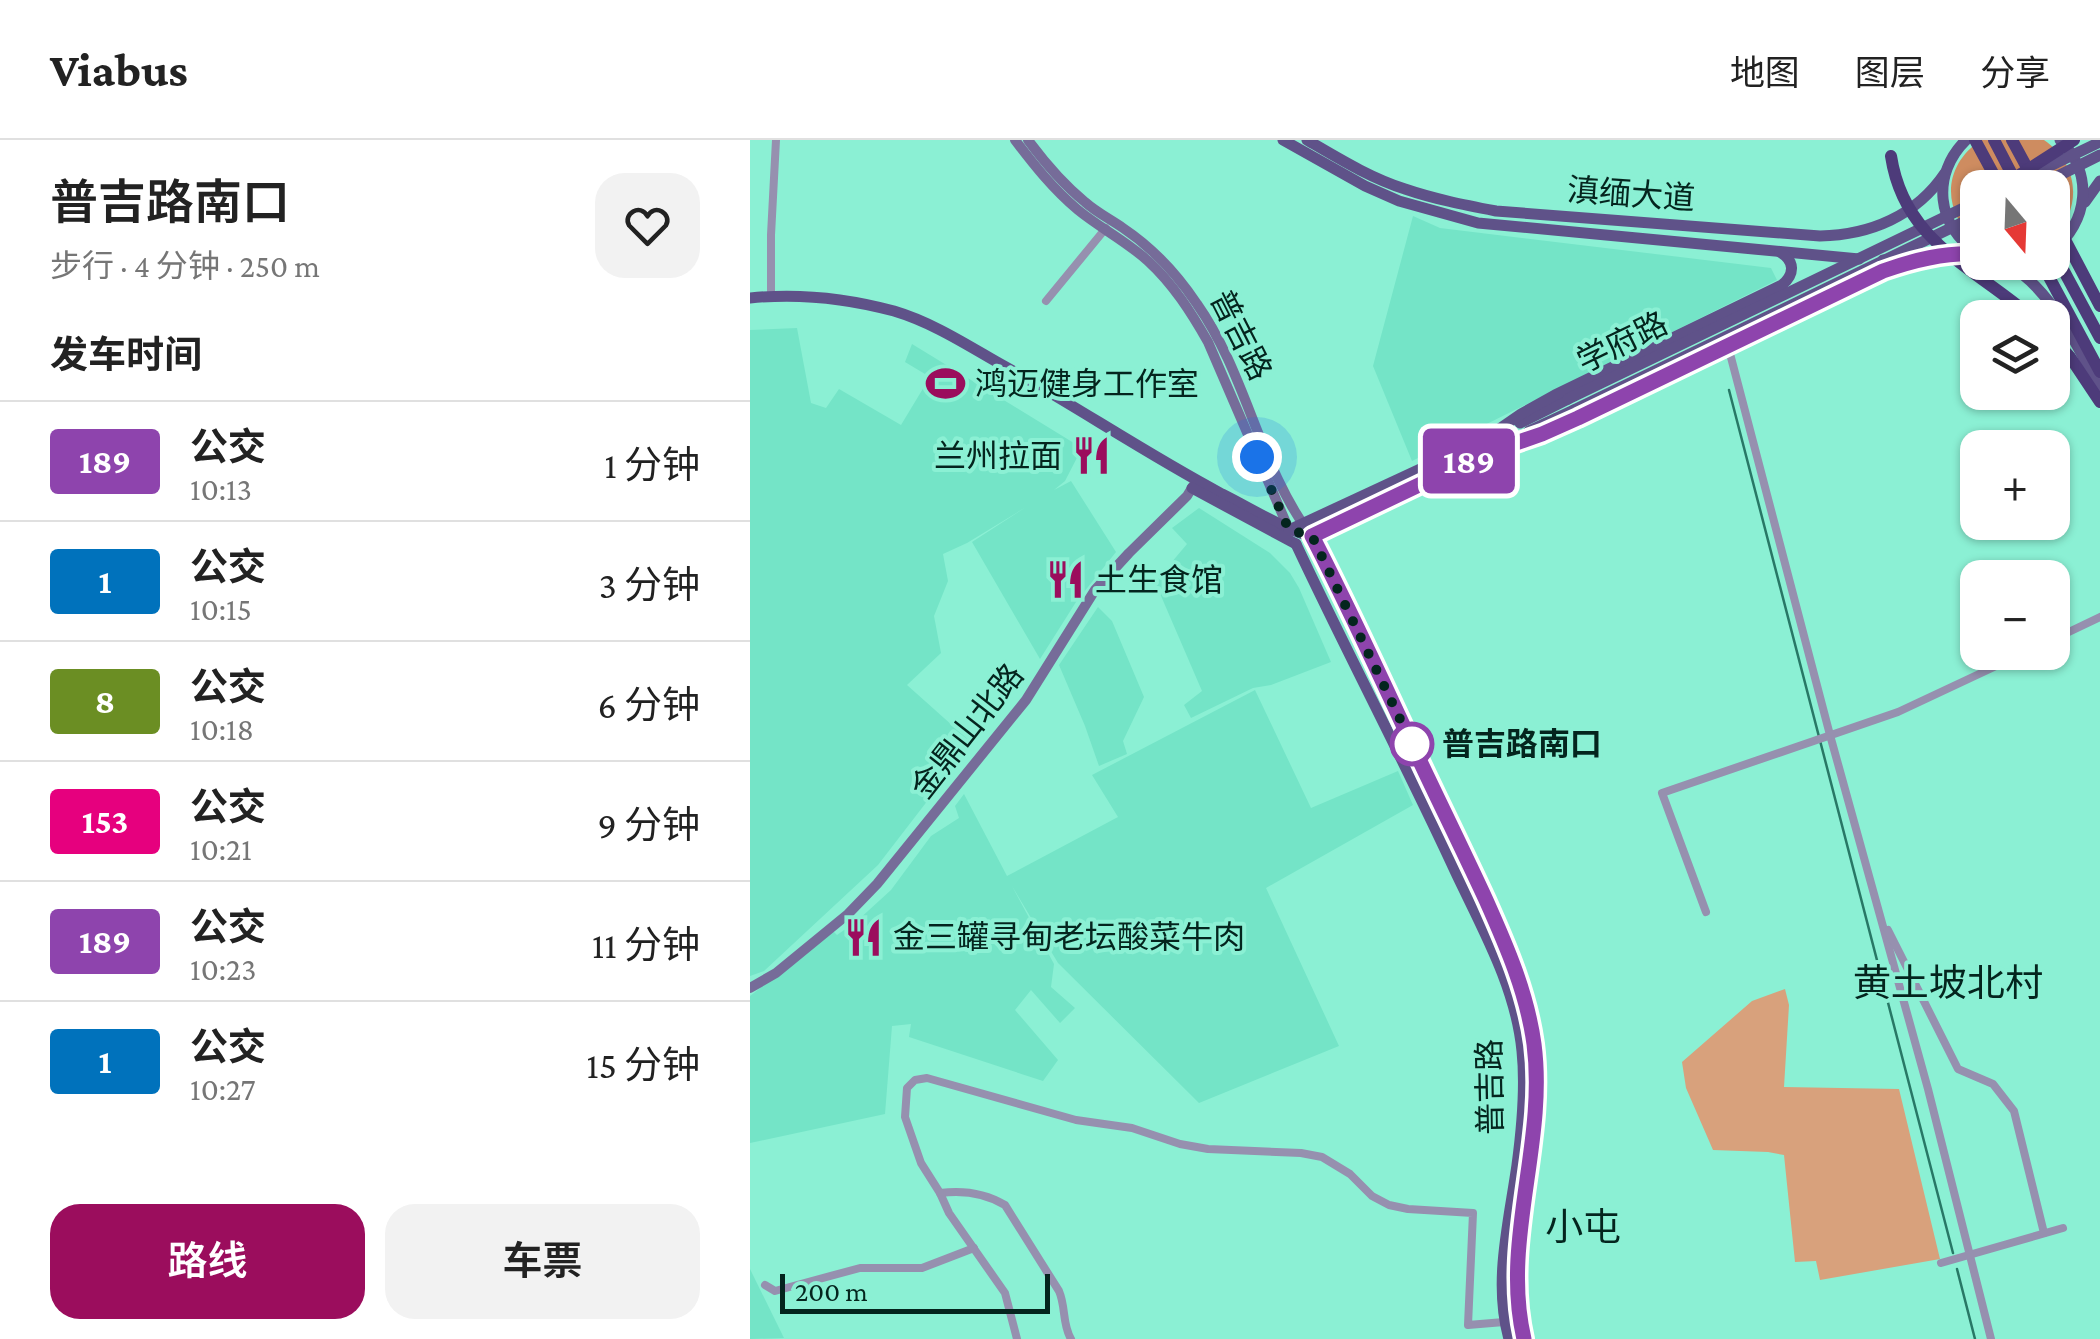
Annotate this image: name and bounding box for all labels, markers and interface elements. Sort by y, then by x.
text: Viabus [50,43,188,96]
text: 地图 [1730,54,1800,93]
text: 图层 [1855,54,1925,93]
text: 分享 [1980,54,2050,93]
north arrow [1960,170,2070,280]
map controls [1960,170,2070,670]
street label: 滇缅大道 [1566,172,1696,216]
button: heart [595,173,700,278]
text: 普吉路南口 [50,176,290,229]
text: 步行 · 4 分钟 · 250 m [50,248,320,284]
street label: 普吉路 [1203,284,1279,386]
button: layers [1960,300,2070,410]
street label: 学府路 [1571,305,1673,379]
text: 发车时间 [50,334,202,376]
sports icon: 鸿迈健身工作室 [924,363,966,405]
place label: 鸿迈健身工作室 [975,366,1199,402]
text: 公交 [190,426,266,468]
line badge: 189 [1412,428,1526,494]
button: + [1960,430,2070,540]
your location [1232,432,1282,482]
restaurant icon: 兰州拉面 [1071,435,1113,477]
place label: 兰州拉面 [934,438,1062,474]
text: 189 [79,442,131,481]
text: 189 [1443,442,1495,481]
text: 1 分钟 [604,444,700,486]
text: 10:13 [190,471,252,507]
text: 公交 [190,546,266,588]
restaurant icon: 土生食馆 [1044,559,1086,601]
button: − [1960,560,2070,670]
text: 1 [98,562,112,601]
place label: 土生食馆 [1095,562,1223,598]
text: 3 分钟 [599,564,700,606]
text: 10:15 [190,591,252,627]
street label: 金鼎山北路 [904,657,1030,805]
text: 公交 [190,666,266,708]
text: 8 [95,682,115,721]
text: 6 分钟 [598,684,700,726]
text: 10:18 [190,711,254,747]
marker: 普吉路南口 [1391,723,1433,765]
place label: 普吉路南口 [1442,726,1602,762]
text: 公交 [190,786,266,828]
text: 153 [82,802,128,841]
text: 9 分钟 [598,804,700,846]
text: 10:21 [190,831,252,867]
text: 公交 [190,906,266,948]
restaurant icon: 金三罐寻甸老坛酸菜牛肉 [842,916,884,958]
place label: 金三罐寻甸老坛酸菜牛肉 [893,919,1245,955]
text: 189 [79,922,131,961]
text: 11 分钟 [592,924,700,966]
text: 10:23 [190,951,256,987]
district label: 黄土坡北村 [1853,962,2043,1004]
text: 公交 [190,1026,266,1068]
street label: 普吉路 [1471,1039,1509,1135]
text: 1 [98,1042,112,1081]
text: 15 分钟 [586,1044,700,1086]
text: 10:27 [190,1071,256,1107]
button: 路线 [50,1204,365,1319]
button: 车票 [385,1204,700,1319]
district label: 小屯 [1545,1206,1621,1248]
scale bar [780,1269,1050,1314]
text: 200 m [795,1276,868,1307]

